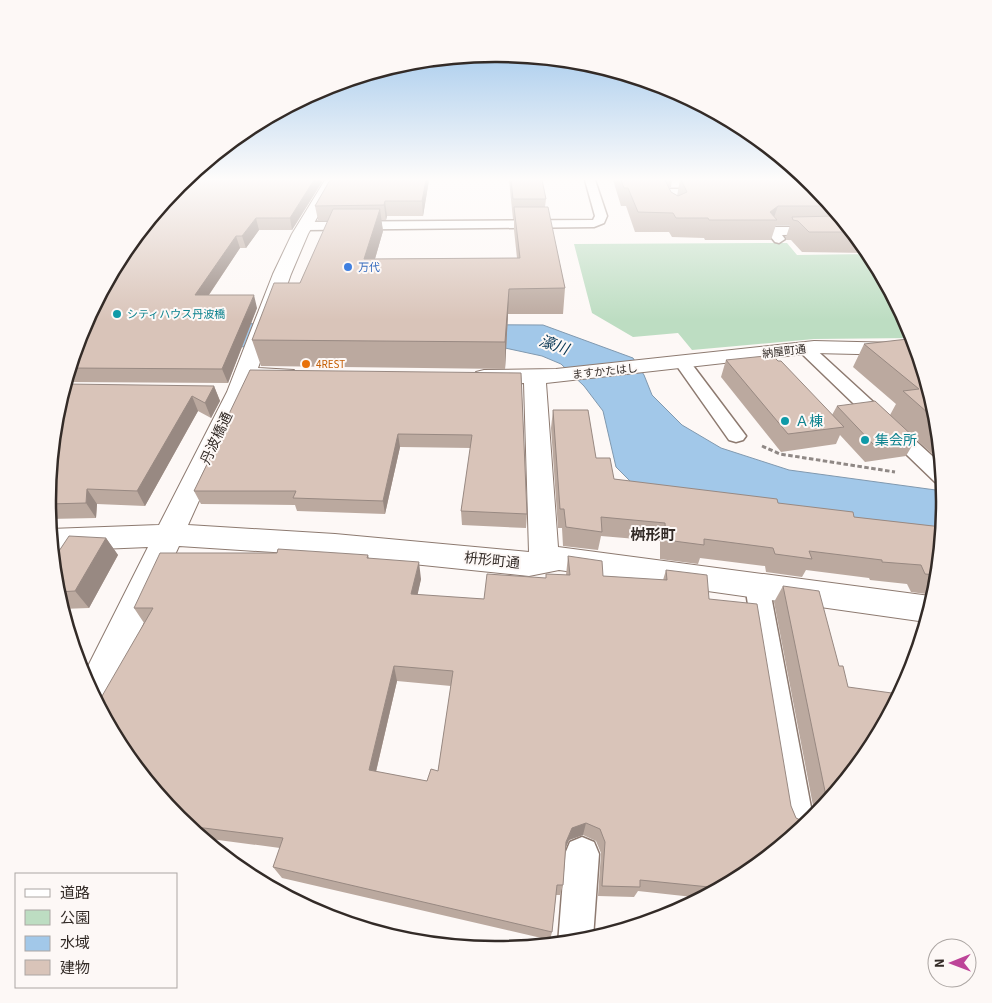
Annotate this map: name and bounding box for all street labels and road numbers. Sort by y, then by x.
street label: 納屋町通 [761,341,807,362]
street label: ますかたはし [571,361,639,382]
street label: 丹波橋通 [196,409,238,468]
street label: 枡形町通 [463,548,521,574]

